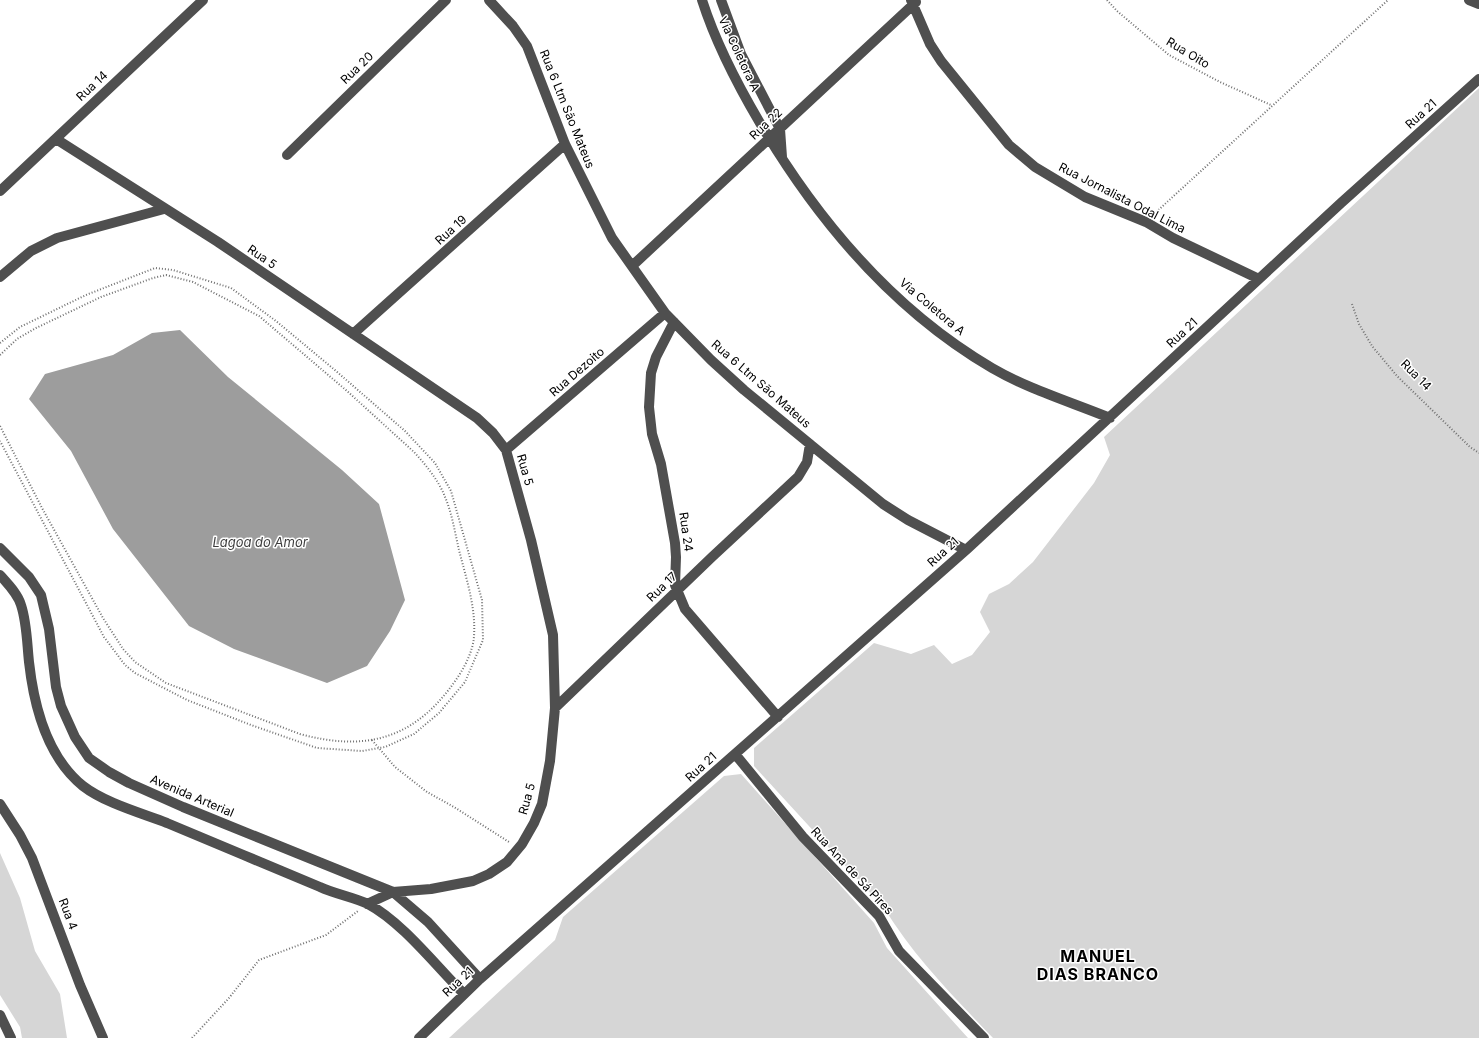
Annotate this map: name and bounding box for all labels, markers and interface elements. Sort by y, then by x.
street label: Via Coletora A [716,14,763,94]
street label: Rua Oito [1164,34,1213,71]
street label: Rua 6 Ltm São Mateus [537,47,598,170]
street label: Rua 20 [337,48,376,87]
street label: Rua 14 [73,67,111,104]
street label: Rua 21 [1402,96,1439,132]
street label: Rua 22 [746,105,785,143]
street label: Rua Jornalista Odal Lima [1056,159,1188,236]
street label: Rua 19 [432,212,470,248]
street label: Rua 5 [245,241,280,272]
street label: Via Coletora A [896,275,968,338]
street label: Rua 21 [1163,314,1200,351]
street label: Rua 6 Ltm São Mateus [709,336,814,431]
street label: Rua Dezoito [546,344,607,400]
street label: Rua 14 [1398,356,1435,393]
street label: Rua 5 [514,452,537,487]
street label: Rua 24 [676,511,697,553]
water label: Lagoa do Amor [212,534,309,550]
street label: Rua 21 [924,534,961,570]
street label: Rua 17 [643,568,680,605]
street label: Rua 21 [682,749,719,785]
street label: Avenida Arterial [148,771,236,820]
street label: Rua 5 [515,781,538,816]
street label: Rua Ana de Sá Pires [808,824,897,918]
street label: Rua 4 [56,896,81,932]
district label: MANUEL DIAS BRANCO [1037,946,1159,984]
street label: Rua 21 [439,963,476,1000]

